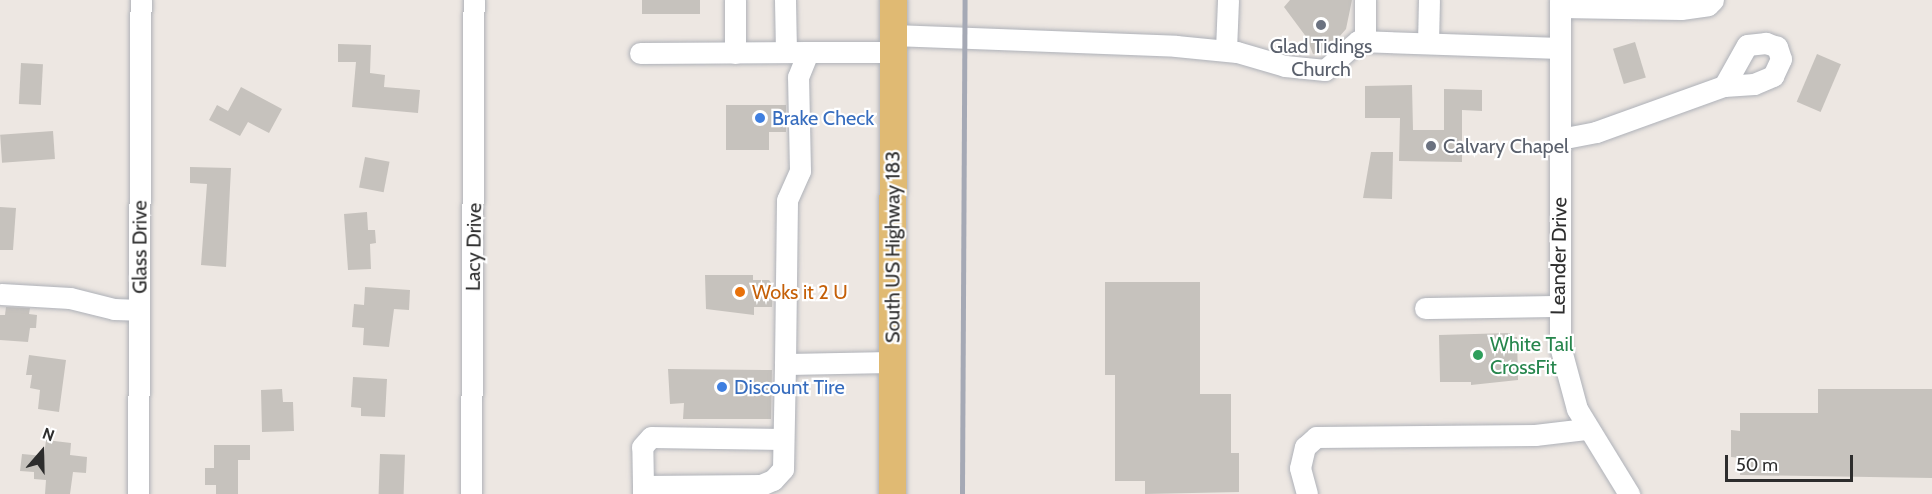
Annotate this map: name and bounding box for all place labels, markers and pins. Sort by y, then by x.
marker: Glad Tidings Church [1314,18,1328,32]
place label: Glad Tidings Church [1270,35,1372,82]
place label: Brake Check [772,106,874,130]
marker: Brake Check [753,111,767,125]
place label: Calvary Chapel [1443,134,1569,158]
marker: Calvary Chapel [1424,139,1438,153]
place label: Woks it 2 U [752,280,848,304]
marker: Woks it 2 U [733,285,747,299]
place label: White Tail CrossFit [1490,332,1573,379]
marker: White Tail CrossFit [1471,348,1485,362]
place label: Discount Tire [734,375,845,399]
marker: Discount Tire [715,380,729,394]

